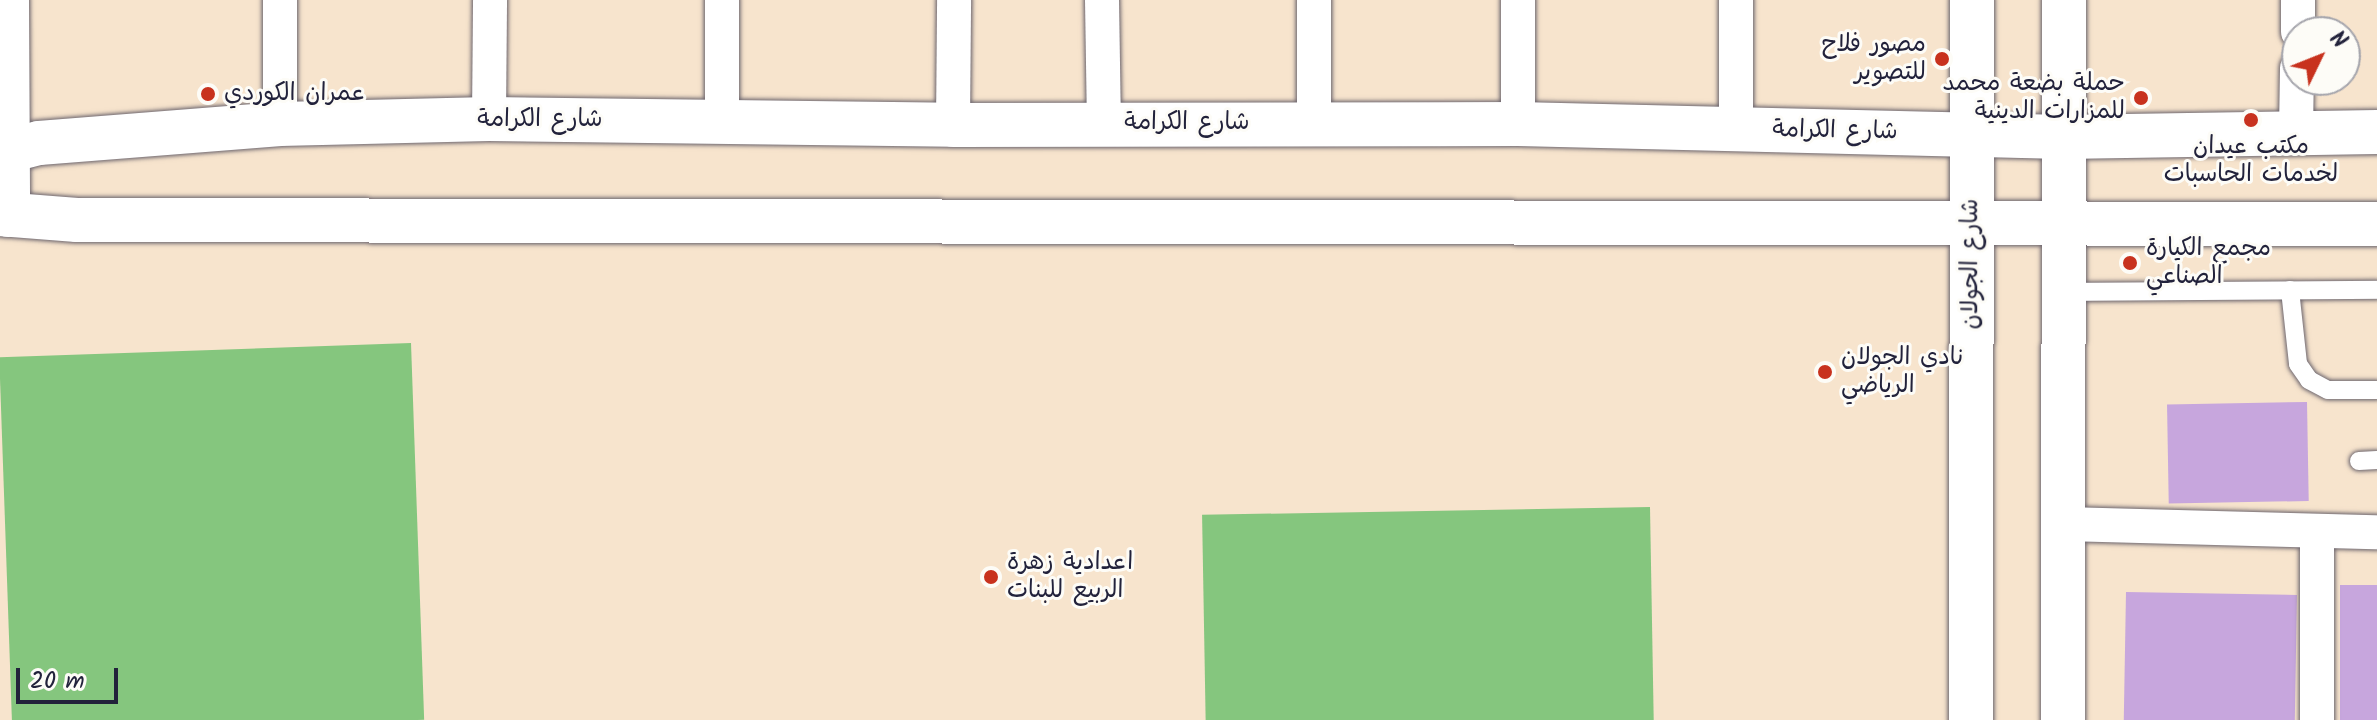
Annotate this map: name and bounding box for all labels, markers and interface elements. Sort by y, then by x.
north arrow [2281,16,2361,96]
text: N [2320,24,2355,58]
place label: مصور فلاح للتصوير [1821,31,1926,87]
marker: مصور فلاح للتصوير [1933,50,1951,68]
place label: حملة بضعة محمد للمزارات الدينية [1942,70,2125,126]
place label: عمران الكوردي [224,80,366,108]
marker: عمران الكوردي [199,85,217,103]
marker: حملة بضعة محمد للمزارات الدينية [2132,89,2150,107]
street label: شارع الكرامة [477,106,603,134]
street label: شارع الكرامة [1124,109,1250,137]
marker: مكتب عيدان لخدمات الحاسبات [2242,111,2260,129]
street label: شارع الكرامة [1772,116,1898,146]
place label: مكتب عيدان لخدمات الحاسبات [2164,133,2338,189]
street label: شارع الجولان [1957,199,1985,329]
place label: مجمع الكيارة الصناعي [2146,235,2271,291]
marker: مجمع الكيارة الصناعي [2121,254,2139,272]
place label: نادي الجولان الرياضي [1841,344,1963,400]
marker: نادي الجولان الرياضي [1816,363,1834,381]
place label: اعدادية زهرة الربيع للبنات [1007,549,1133,605]
marker: اعدادية زهرة الربيع للبنات [982,568,1000,586]
scale bar [20,652,122,702]
text: 20 m [30,662,85,701]

